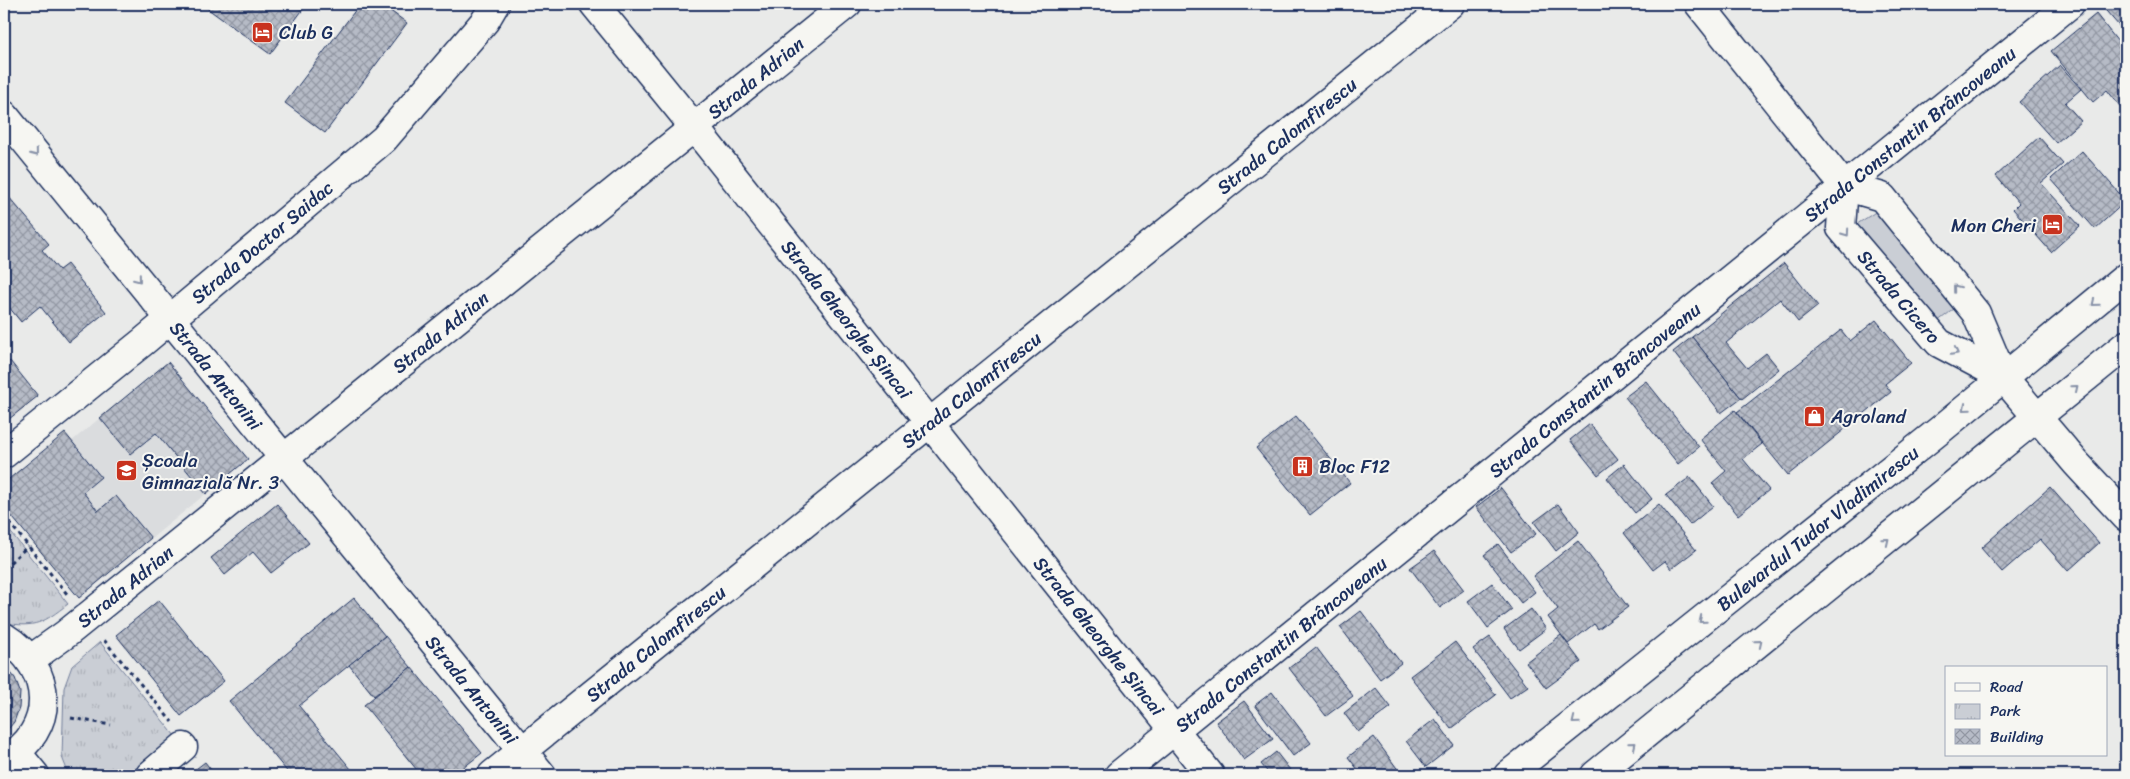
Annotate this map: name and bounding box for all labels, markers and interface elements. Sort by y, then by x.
place label: Club G [279,16,333,49]
hotel icon: Club G [251,20,275,44]
street label: Strada Adrian [700,28,812,127]
street label: Strada Constantin Brâncoveanu [1796,37,2023,230]
street label: Strada Calomfirescu [1209,68,1364,203]
one-way arrow [29,147,37,156]
street label: Strada Doctor Saidac [183,172,341,312]
place label: Mon Cheri [1951,209,2037,242]
hotel icon: Mon Cheri [2040,213,2064,237]
one-way arrow [1840,227,1849,237]
street label: Strada Gheorghe Șincai [773,232,922,407]
street label: Strada Cicero [1849,242,1950,352]
one-way arrow [132,273,141,282]
street label: Strada Adrian [384,282,496,382]
one-way arrow [1953,285,1961,294]
street label: Strada Constantin Brâncoveanu [1481,293,1708,486]
one-way arrow [2092,297,2101,305]
street label: Strada Antonini [161,313,272,438]
street label: Strada Calomfirescu [893,322,1049,457]
one-way arrow [1950,346,1959,356]
one-way arrow [2069,384,2078,393]
place label: Agroland [1830,400,1907,433]
one-way arrow [1962,403,1971,412]
shop icon: Agroland [1803,404,1827,428]
street label: Bulevardul Tudor Vladimirescu [1709,436,1926,619]
place label: Școala Gimnazială Nr. 3 [142,444,280,499]
place label: Bloc F12 [1319,450,1390,483]
building icon: Bloc F12 [1291,454,1315,478]
school or university icon: Școala Gimnazială Nr. 3 [114,459,138,483]
street label: Strada Adrian [69,537,181,636]
one-way arrow [1880,538,1889,546]
street label: Strada Constantin Brâncoveanu [1167,547,1394,741]
street label: Strada Gheorghe Șincai [1025,549,1174,724]
street label: Strada Calomfirescu [578,576,733,711]
one-way arrow [1699,614,1708,623]
street label: Strada Antonini [417,627,528,752]
one-way arrow [1754,639,1763,648]
legend [1945,666,2108,756]
text: Road [1990,674,2023,700]
text: Park [1990,698,2021,724]
one-way arrow [1572,716,1581,725]
text: Building [1990,724,2044,750]
one-way arrow [1627,742,1636,750]

